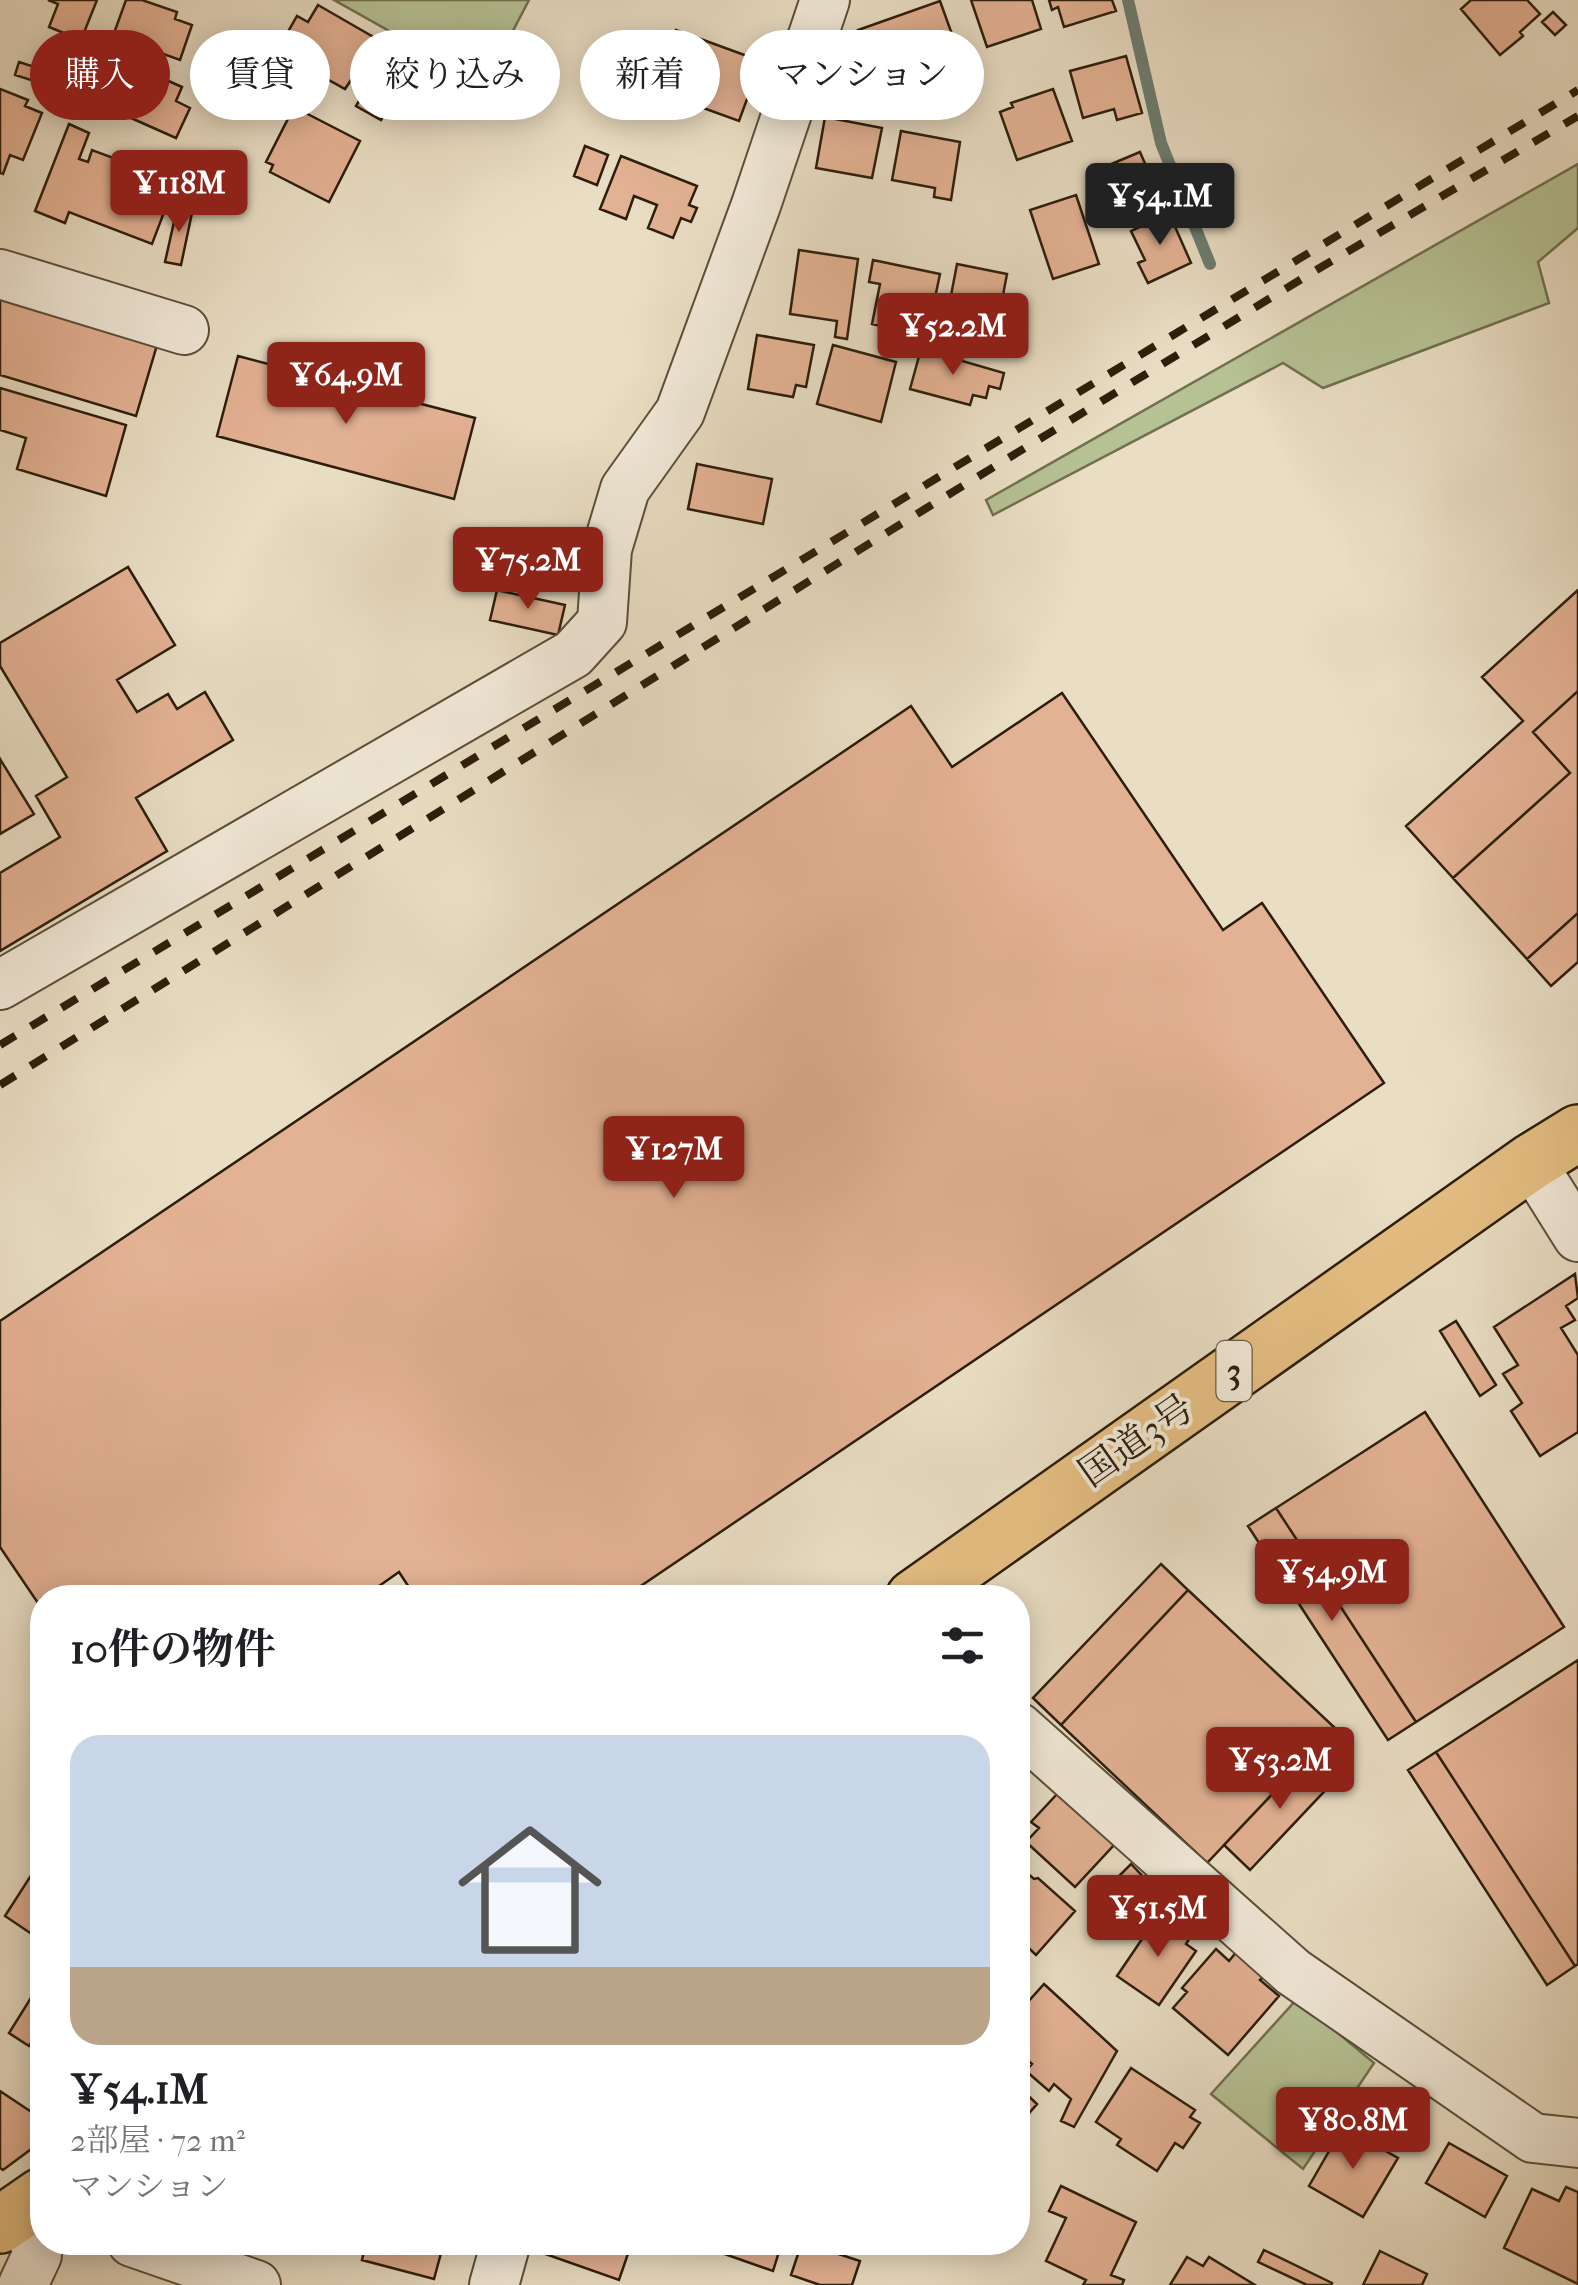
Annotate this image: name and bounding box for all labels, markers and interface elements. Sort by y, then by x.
chip: 購入 [30,30,170,120]
chip: 賃貸 [190,30,330,120]
chip: 絞り込み [350,30,560,120]
chip: 新着 [580,30,720,120]
chip: マンション [740,30,984,120]
pin: ¥118M [109,150,249,235]
pin: ¥54.1M [1079,163,1241,248]
text: ¥118M [132,164,226,201]
text: ¥54.1M [1107,177,1213,214]
pin: ¥52.2M [872,293,1034,378]
text: ¥52.2M [899,307,1007,344]
pin: ¥64.9M [265,342,427,427]
text: ¥64.9M [289,356,403,393]
pin: ¥75.2M [447,527,609,612]
text: ¥75.2M [475,541,581,578]
pin: ¥127M [604,1116,744,1201]
text: ¥127M [625,1130,723,1167]
road number: 3 [1216,1341,1252,1401]
street label: 国道3号 [1070,1385,1202,1496]
pin: ¥54.9M [1251,1539,1413,1624]
text: ¥54.9M [1277,1553,1387,1590]
icon: filters [935,1618,990,1673]
text: 10件の物件 [70,1625,276,1674]
pin: ¥53.2M [1199,1727,1361,1812]
text: ¥53.2M [1228,1741,1332,1778]
icon: home [440,1800,620,1980]
pin: ¥51.5M [1077,1875,1239,1960]
text: ¥51.5M [1109,1889,1207,1926]
text: ¥54.1M [70,2065,208,2114]
pin: ¥80.8M [1272,2087,1434,2172]
text: ¥80.8M [1298,2101,1408,2138]
text: 2部屋 · 72 m² [70,2122,245,2159]
text: マンション [70,2168,229,2205]

